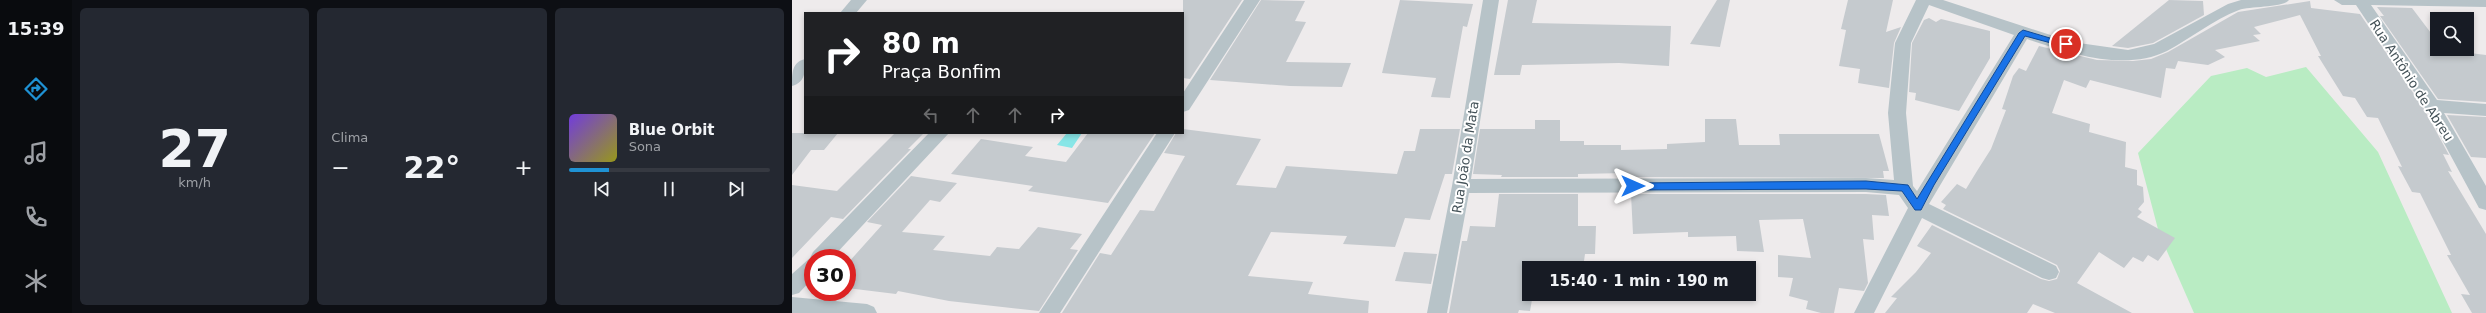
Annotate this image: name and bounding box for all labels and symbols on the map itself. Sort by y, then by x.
street label: Rua Antônio de Abreu [2367,17,2456,144]
pin [2049,27,2083,61]
street label: Rua João da Mata [1449,100,1482,214]
position arrow [1612,165,1654,207]
speed limit sign: 30 [804,249,856,301]

